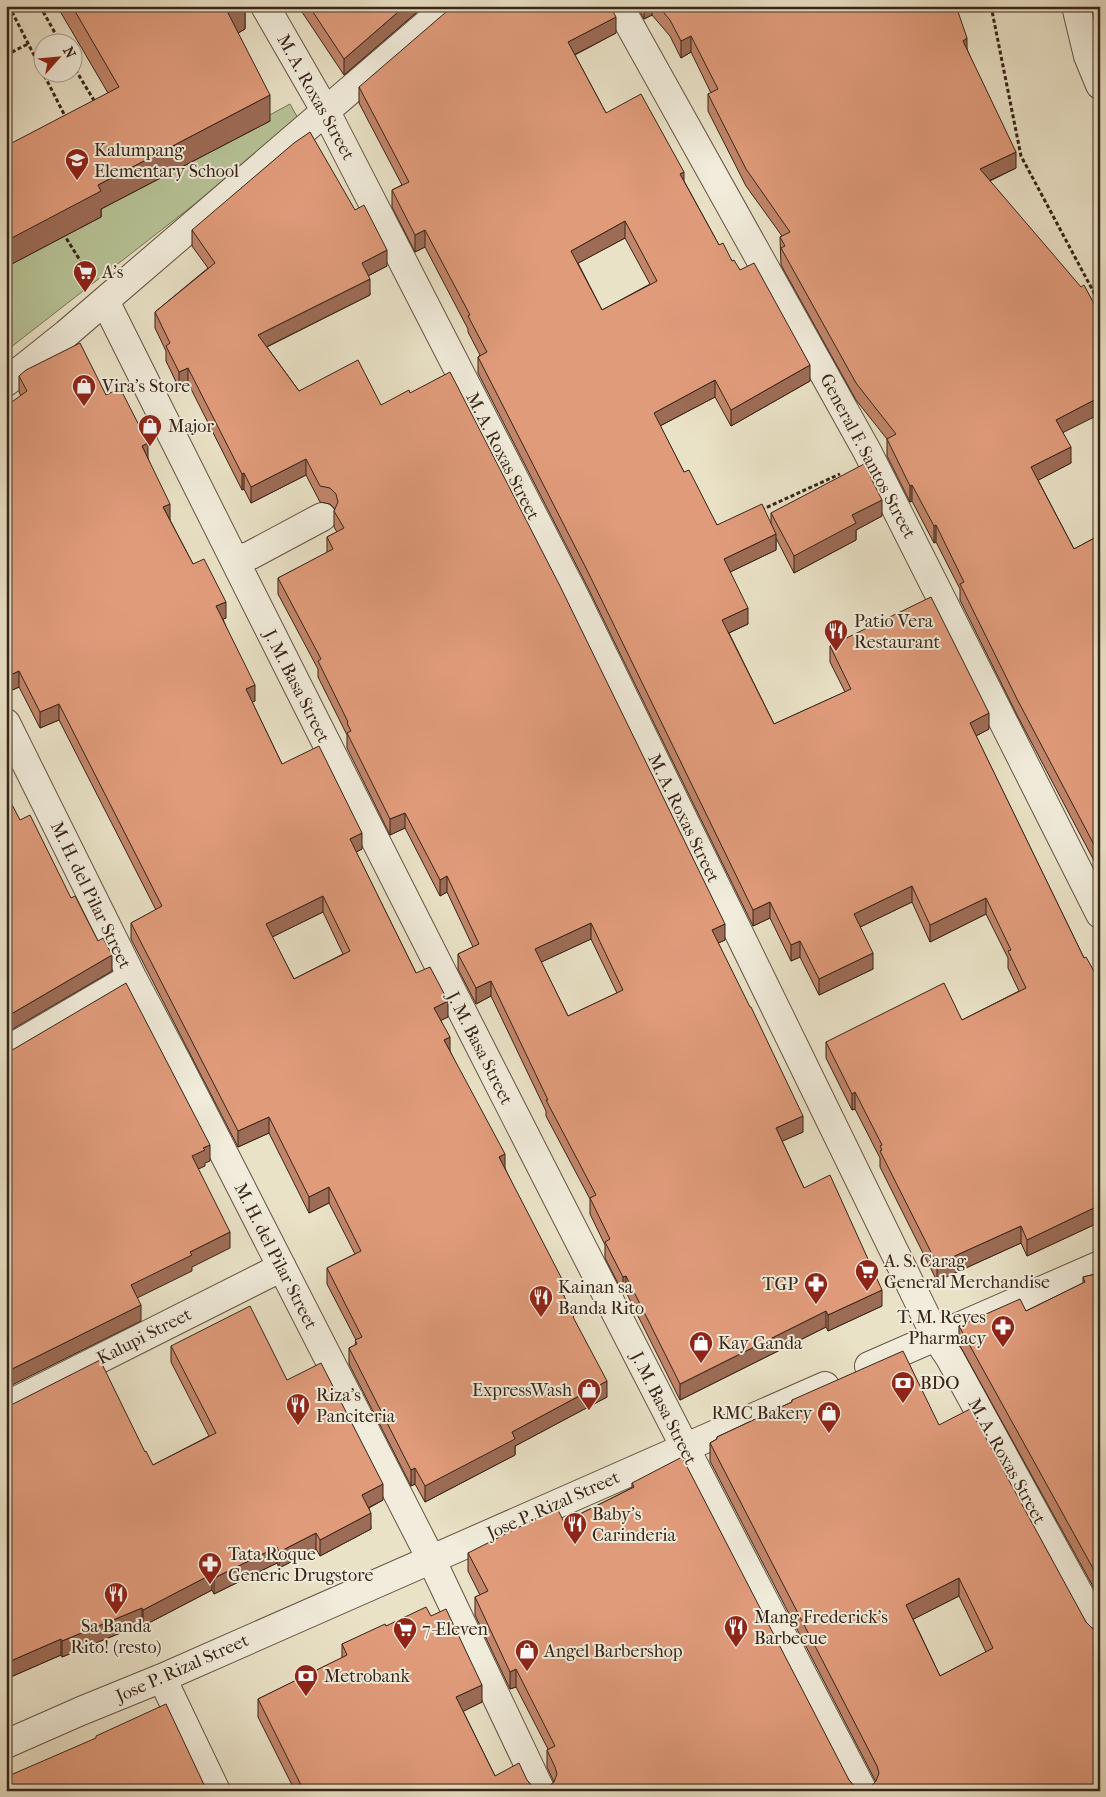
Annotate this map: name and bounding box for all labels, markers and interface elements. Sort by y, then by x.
street label: M. A. Roxas Street [272,31,359,164]
north arrow [32,32,82,82]
text: N [59,44,79,61]
place label: Kalumpang Elementary School [94,140,239,182]
school or university icon: Kalumpang Elementary School [64,147,90,181]
supermarket icon: A's [72,259,98,293]
place label: A's [101,262,124,283]
street label: General F. Santos Street [815,370,920,543]
shop icon: Vira's Store [71,373,97,407]
place label: Vira's Store [101,376,190,397]
street label: M. A. Roxas Street [461,389,544,524]
shop icon: Major [137,413,163,447]
place label: Major [168,416,214,437]
place label: Patio Vera Restaurant [854,611,941,653]
restaurant icon: Patio Vera Restaurant [823,618,849,652]
street label: J. M. Basa Street [258,625,334,747]
street label: M. A. Roxas Street [643,751,724,886]
street label: M. H. del Pilar Street [46,818,136,973]
street label: J. M. Basa Street [441,987,517,1109]
street label: M. H. del Pilar Street [230,1180,322,1333]
place label: A. S. Carag General Merchandise [883,1251,1050,1293]
supermarket icon: A. S. Carag General Merchandise [854,1258,880,1292]
pharmacy icon: TGP [803,1271,829,1305]
place label: TGP [762,1274,798,1295]
place label: Kainan sa Banda Rito [558,1277,644,1319]
restaurant icon: Kainan sa Banda Rito [528,1284,554,1318]
street label: Kalupi Street [94,1303,195,1369]
place label: T. M. Reyes Pharmacy [897,1307,987,1349]
pharmacy icon: T. M. Reyes Pharmacy [990,1314,1016,1348]
shop icon: Kay Ganda [688,1330,714,1364]
place label: Kay Ganda [718,1333,803,1354]
street label: J. M. Basa Street [625,1347,701,1469]
bank icon: BDO [890,1370,916,1404]
place label: BDO [920,1373,960,1394]
shop icon: ExpressWash [576,1377,602,1411]
place label: ExpressWash [472,1380,572,1401]
place label: Riza's Panciteria [316,1385,396,1427]
restaurant icon: Riza's Panciteria [285,1392,311,1426]
street label: M. A. Roxas Street [963,1395,1050,1528]
shop icon: RMC Bakery [816,1400,842,1434]
place label: RMC Bakery [712,1403,813,1424]
street label: Jose P. Rizal Street [482,1467,623,1545]
place label: Baby's Carinderia [592,1504,676,1546]
restaurant icon: Baby's Carinderia [562,1511,588,1545]
place label: Tata Roque Generic Drugstore [228,1544,373,1586]
pharmacy icon: Tata Roque Generic Drugstore [197,1551,223,1585]
restaurant icon: Sa Banda Rito! (resto) [103,1581,129,1615]
place label: Mang Frederick's Barbecue [754,1607,888,1649]
restaurant icon: Mang Frederick's Barbecue [723,1614,749,1648]
place label: Sa Banda Rito! (resto) [70,1616,162,1658]
supermarket icon: 7-Eleven [392,1616,418,1650]
place label: 7-Eleven [422,1619,488,1640]
street label: Jose P. Rizal Street [111,1630,252,1708]
shop icon: Angel Barbershop [514,1638,540,1672]
place label: Angel Barbershop [543,1641,683,1662]
bank icon: Metrobank [293,1663,319,1697]
place label: Metrobank [324,1666,410,1687]

